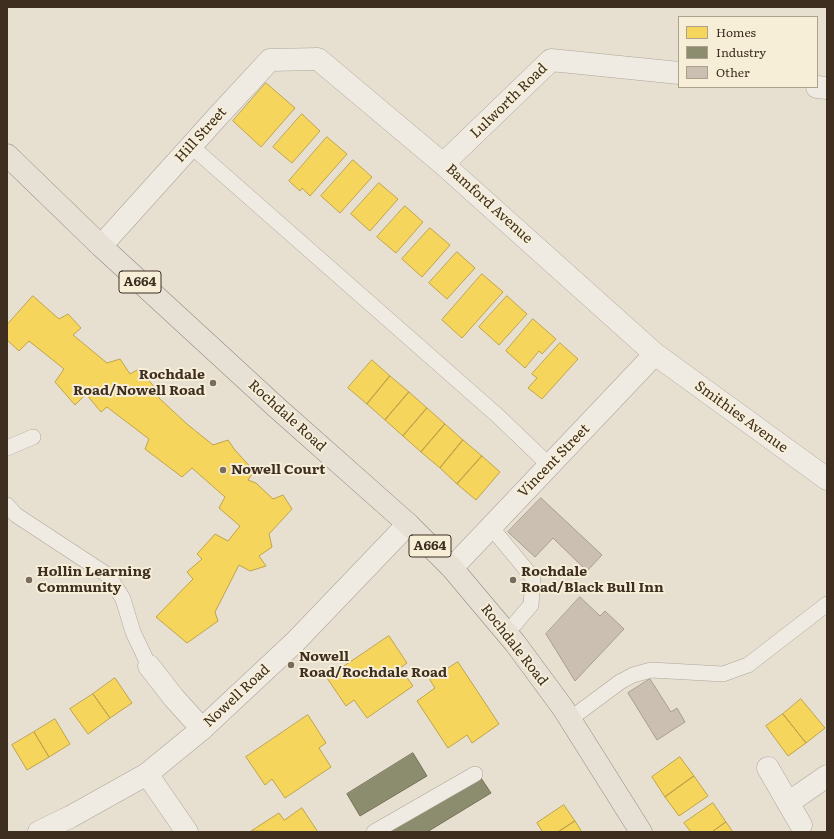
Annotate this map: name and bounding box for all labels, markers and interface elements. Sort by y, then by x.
legend [678,16,818,88]
text: Homes [716,23,756,41]
text: Industry [716,43,766,61]
street label: Lulworth Road [467,60,551,142]
text: Other [716,63,750,81]
street label: Hill Street [172,104,230,166]
street label: Bamford Avenue [442,161,536,247]
road number: A664 [119,271,161,293]
place label: Rochdale Road/Nowell Road [73,367,205,400]
street label: Rochdale Road [245,377,329,455]
marker: Rochdale Road/Nowell Road [208,378,218,388]
street label: Smithies Avenue [691,378,791,456]
street label: Vincent Street [515,421,593,501]
place label: Nowell Court [231,462,325,478]
marker: Nowell Court [218,465,228,475]
road number: A664 [409,535,451,557]
place label: Hollin Learning Community [37,564,151,596]
place label: Rochdale Road/Black Bull Inn [521,564,664,596]
marker: Hollin Learning Community [24,575,34,585]
marker: Rochdale Road/Black Bull Inn [508,575,518,585]
street label: Rochdale Road [477,601,551,689]
place label: Nowell Road/Rochdale Road [299,649,447,682]
marker: Nowell Road/Rochdale Road [286,660,296,670]
street label: Nowell Road [201,661,273,731]

